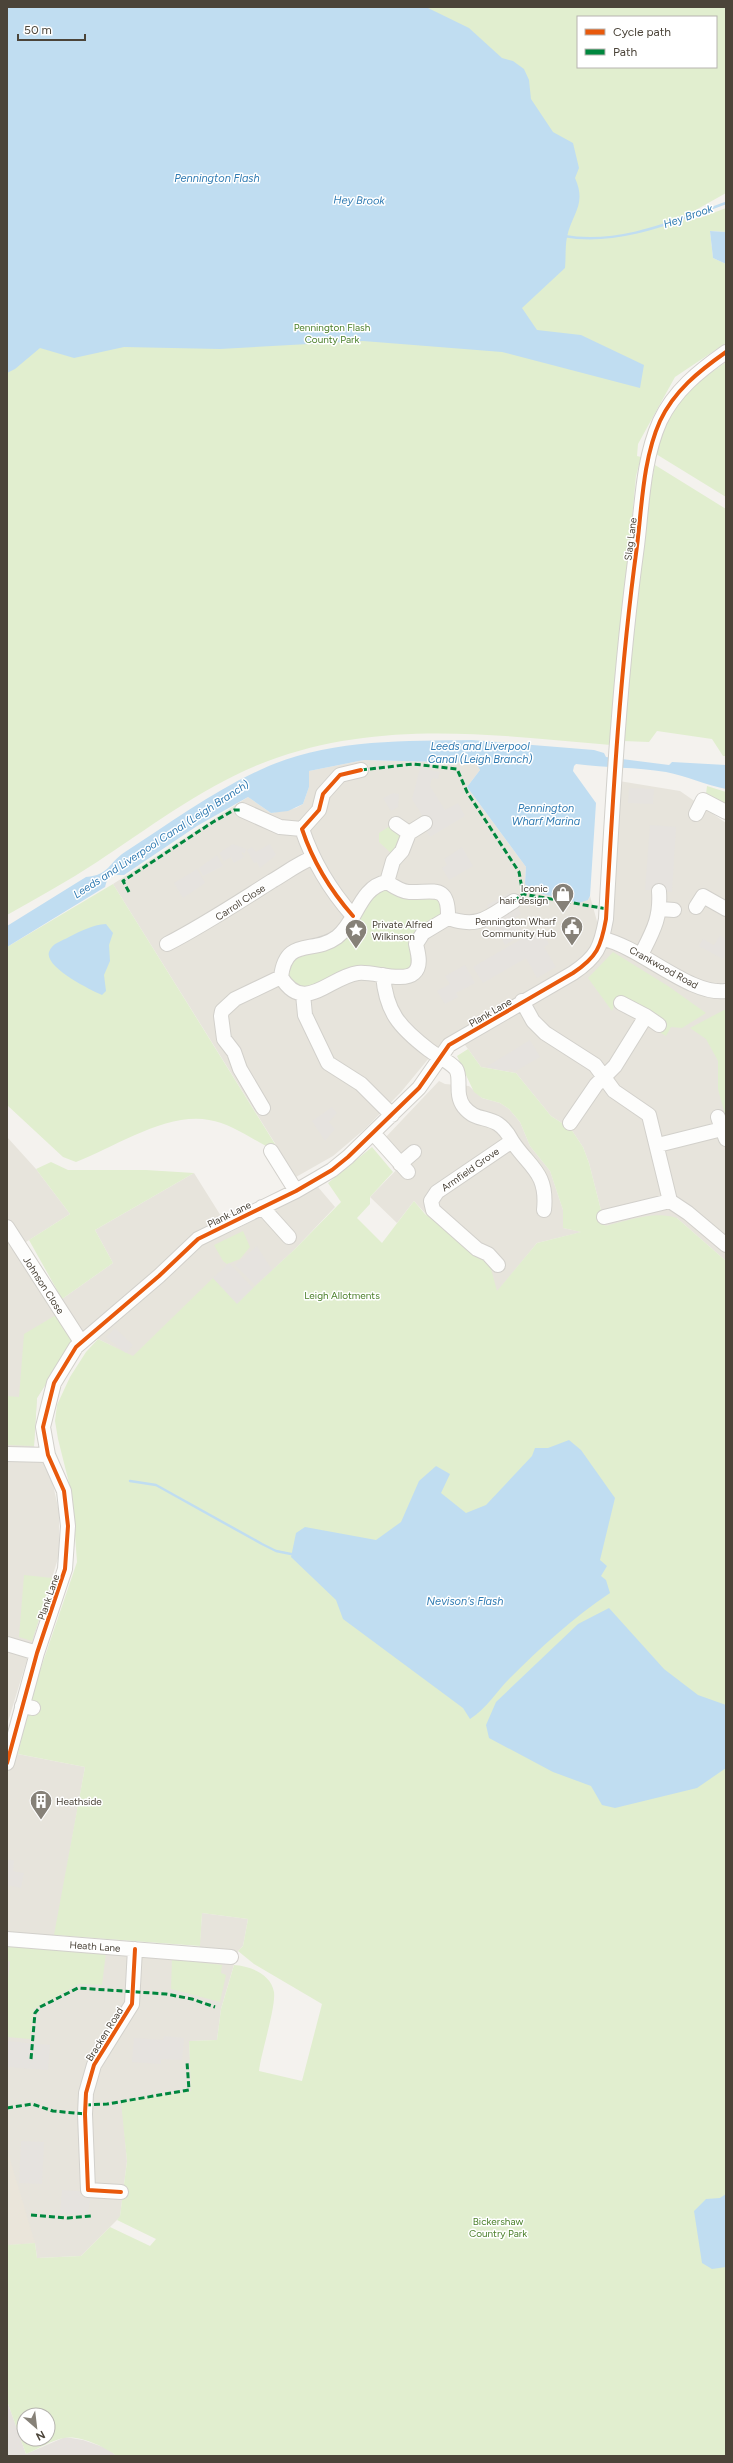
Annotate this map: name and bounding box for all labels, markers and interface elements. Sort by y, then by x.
scale bar [18,16,85,42]
legend [577,16,717,68]
text: 50 m [24,23,52,37]
text: Cycle path [613,25,671,39]
text: Path [613,45,637,59]
water label: Pennington Flash [174,172,260,185]
water label: Hey Brook [333,194,385,207]
water label: Hey Brook [662,202,715,231]
park label: Pennington Flash County Park [294,321,371,346]
street label: Slag Lane [621,516,640,561]
water label: Leeds and Liverpool Canal (Leigh Branch) [428,740,532,766]
water label: Leeds and Liverpool Canal (Leigh Branch) [71,778,252,901]
water label: Pennington Wharf Marina [512,802,581,828]
street label: Carroll Close [213,881,268,923]
shop icon: Iconic hair design [550,881,576,914]
place label: Iconic hair design [499,882,549,907]
public building icon: Pennington Wharf Community Hub [559,914,585,947]
place label: Pennington Wharf Community Hub [475,915,556,940]
place icon: Private Alfred Wilkinson [343,917,369,950]
place label: Private Alfred Wilkinson [372,918,433,943]
street label: Crankwood Road [627,943,701,992]
street label: Plank Lane [466,995,514,1030]
street label: Armfield Grove [439,1144,502,1194]
street label: Plank Lane [205,1198,254,1231]
street label: Johnson Close [20,1254,67,1317]
park label: Leigh Allotments [304,1289,380,1302]
street label: Plank Lane [35,1572,62,1622]
water label: Nevison's Flash [427,1595,503,1608]
building icon: Heathside [28,1788,54,1821]
place label: Heathside [56,1795,102,1808]
street label: Heath Lane [69,1938,122,1955]
street label: Bracken Road [83,2005,126,2064]
park label: Bickershaw Country Park [469,2215,527,2240]
north arrow [16,2407,56,2447]
text: N [34,2428,47,2443]

